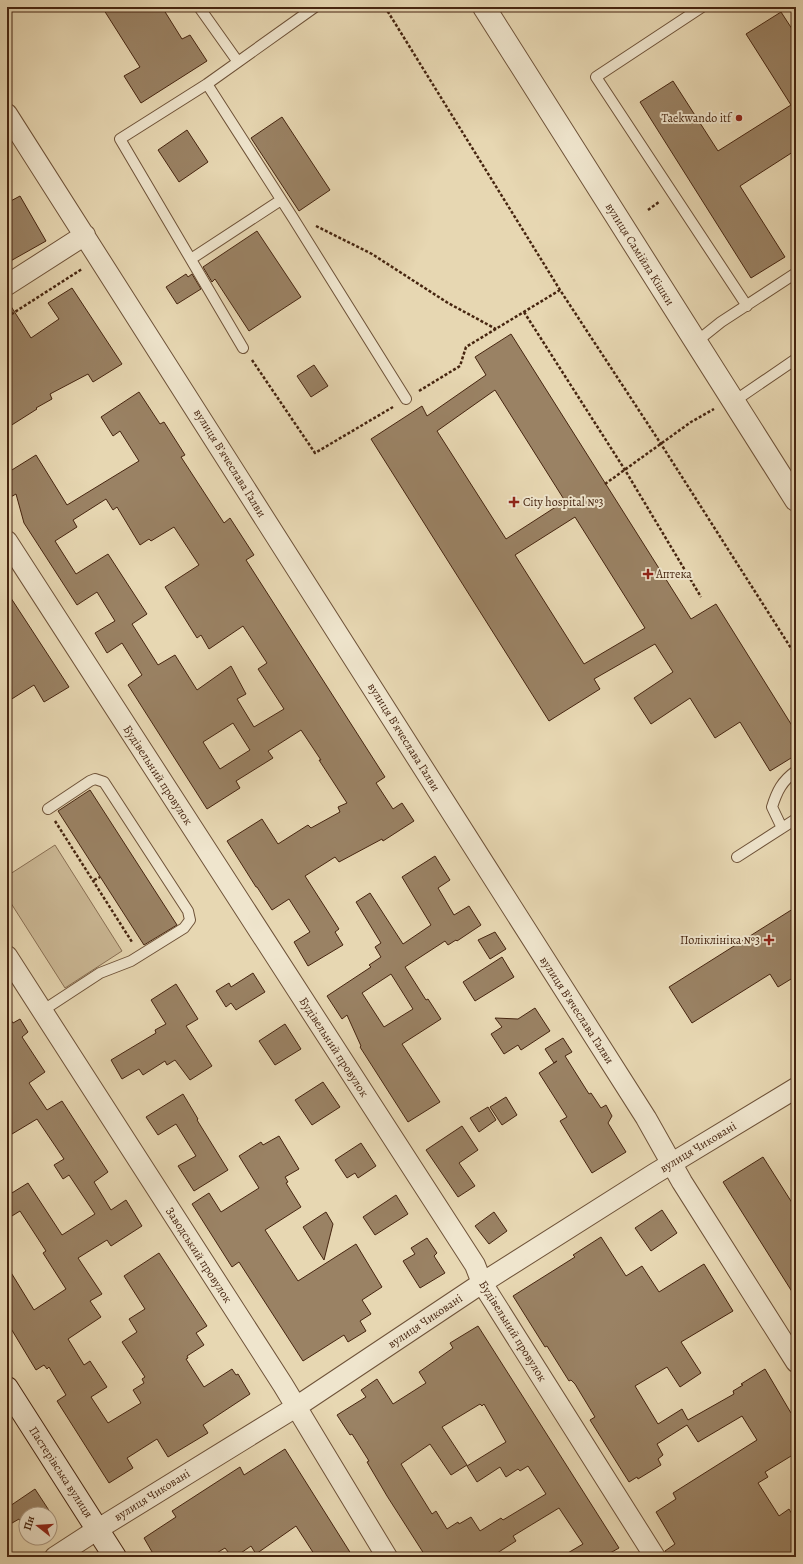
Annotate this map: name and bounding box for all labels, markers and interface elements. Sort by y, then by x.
place label: Taekwando itf [662,110,733,126]
marker: Taekwando itf [734,113,744,123]
street label: вулиця Самійла Кішки [602,200,678,308]
street label: вулиця Вʼячеслава Галви [190,406,270,520]
place label: City hospital №3 [523,494,604,510]
marker: City hospital №3 [508,496,520,508]
place label: Аптека [655,566,692,582]
marker: Аптека [643,569,653,579]
street label: вулиця Вʼячеслава Галви [364,680,444,794]
street label: Будівельний провулок [120,722,196,828]
place label: Поліклініка №3 [680,932,760,948]
marker: Поліклініка №3 [763,934,775,946]
street label: вулиця Вʼячеслава Галви [536,953,618,1067]
street label: Будівельний провулок [296,994,372,1100]
street label: вулиця Чиковані [657,1118,739,1176]
street label: Заводський провулок [162,1204,236,1306]
street label: Будівельний провулок [475,1277,551,1385]
street label: вулиця Чиковані [385,1290,465,1352]
street label: Пастерівська вулиця [25,1423,97,1521]
street label: вулиця Чиковані [111,1465,193,1525]
north arrow [18,1506,58,1546]
text: Пн [20,1514,38,1532]

